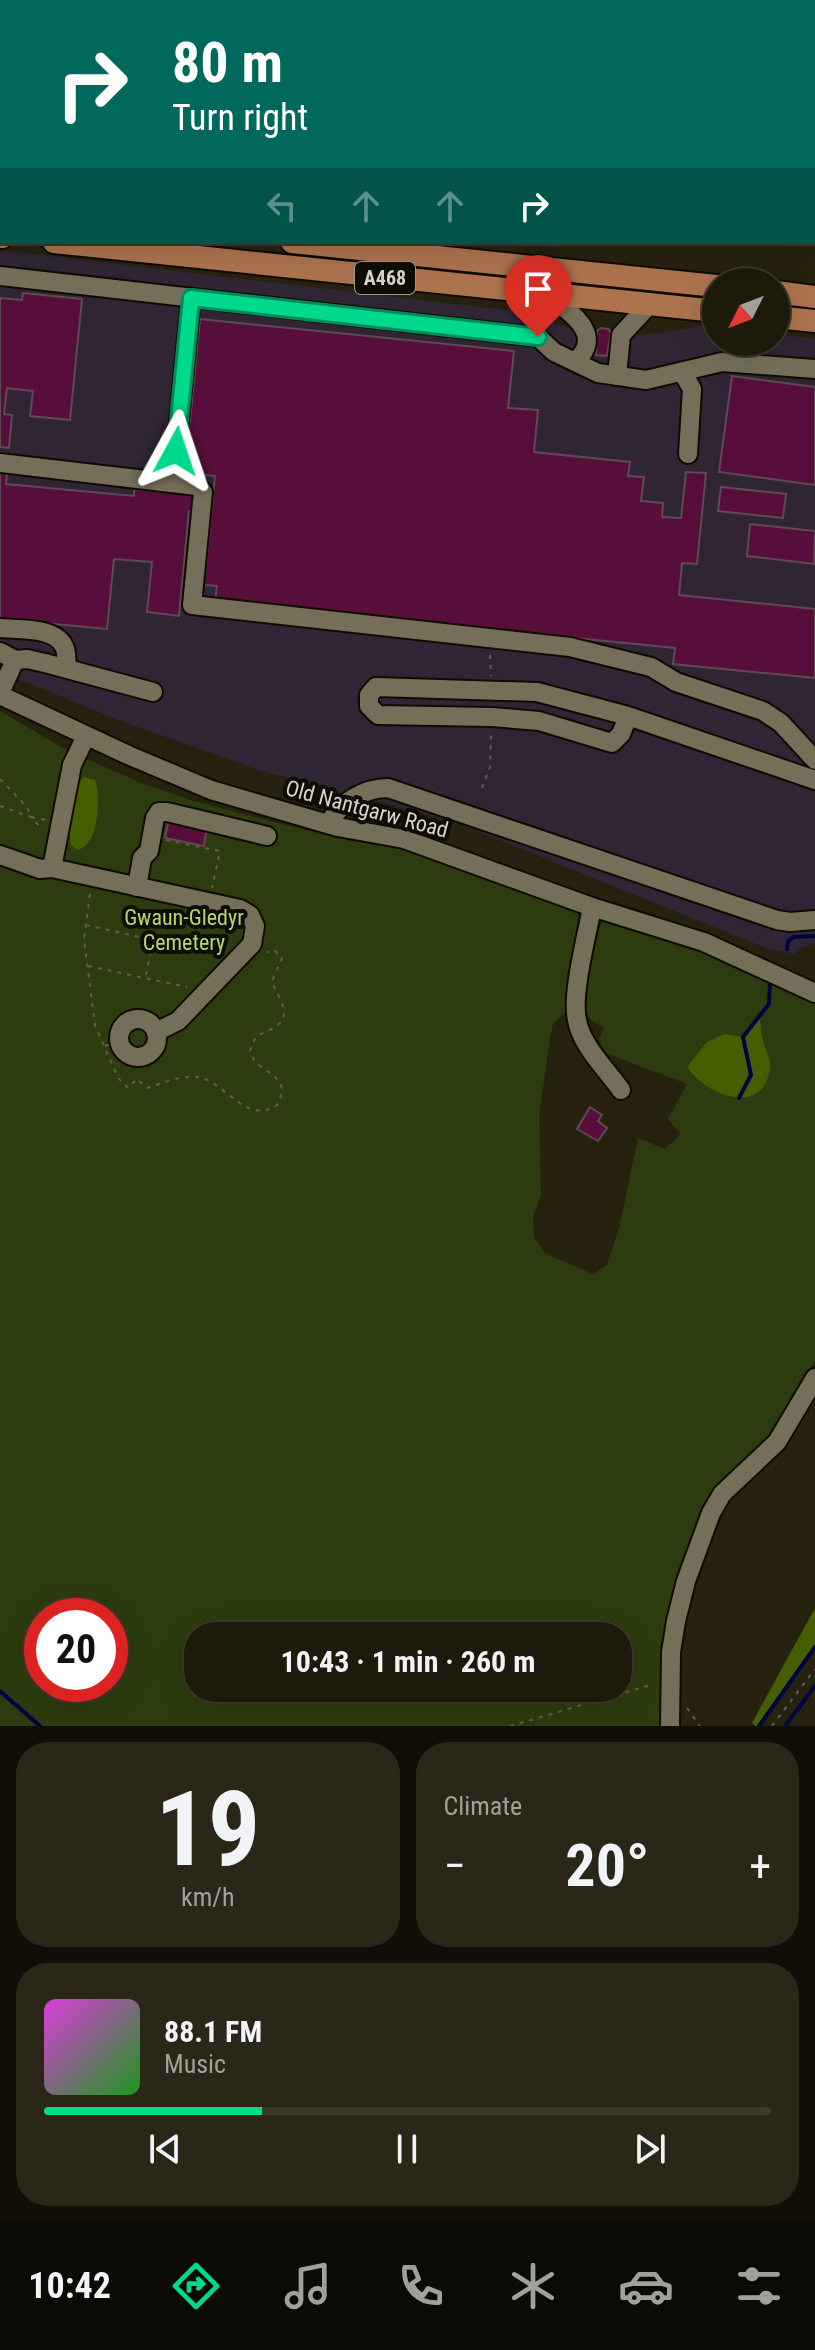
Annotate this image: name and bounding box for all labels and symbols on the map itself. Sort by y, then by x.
pin [504,255,572,337]
road number: A468 [355,262,415,294]
north arrow [702,268,790,356]
position arrow [134,409,218,493]
street label: Old Nantgarw Road [283,775,451,843]
park label: Gwaun-Gledyr Cemetery [124,905,244,955]
speed limit sign: 20 [24,1598,128,1702]

